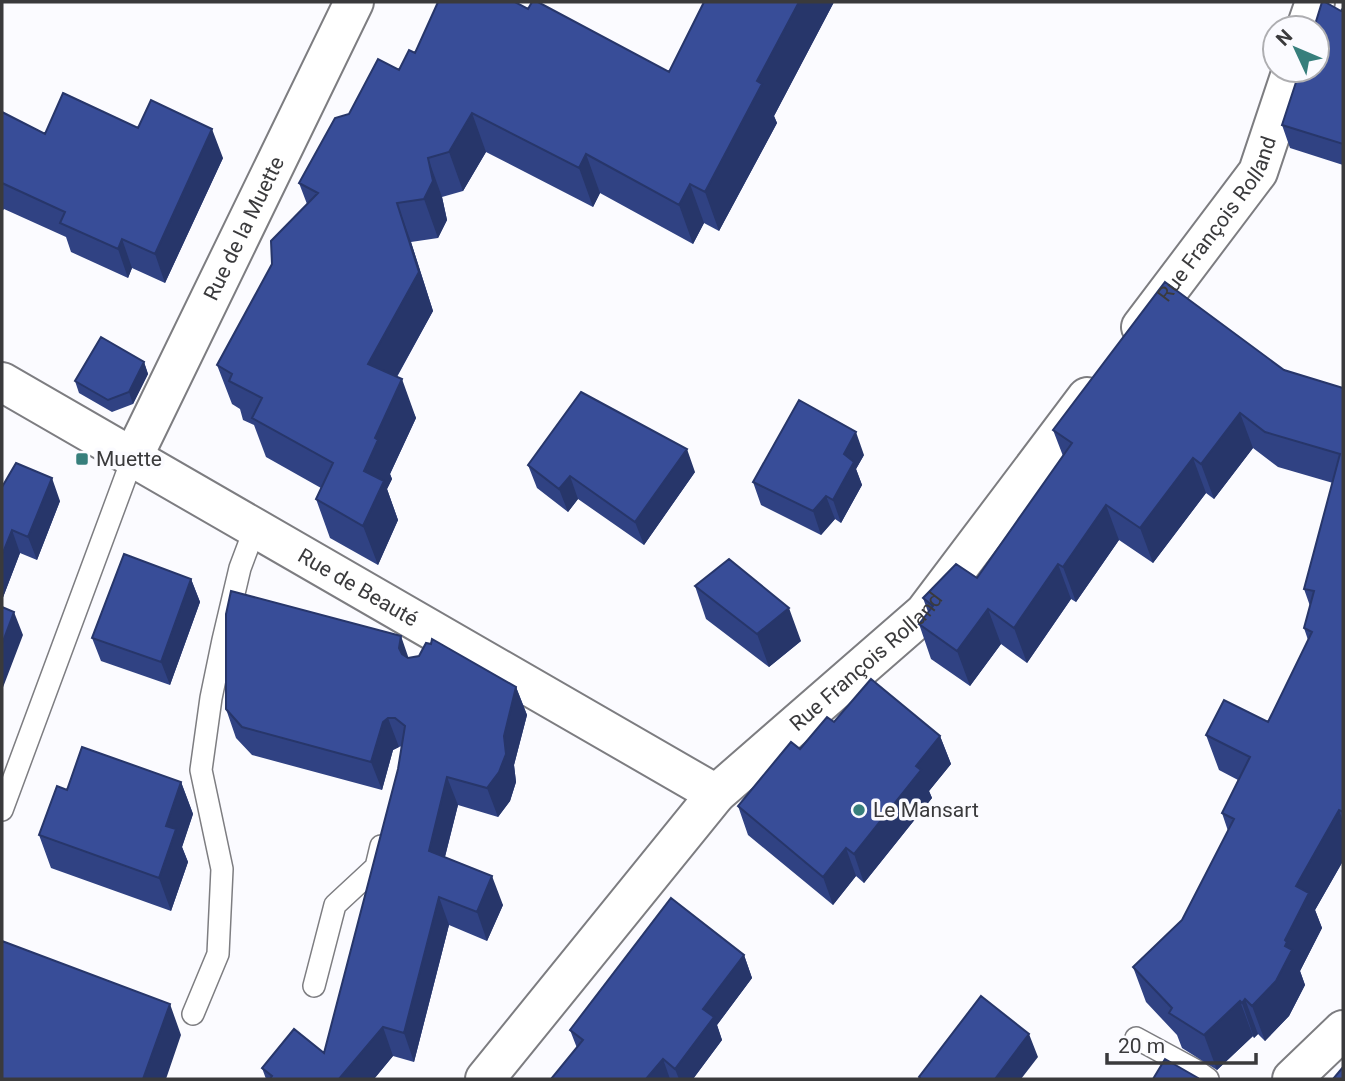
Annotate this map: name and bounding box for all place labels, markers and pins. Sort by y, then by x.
place label: Muette [96,447,162,471]
marker: Muette [74,451,90,467]
place label: Le Mansart [873,798,979,822]
marker: Le Mansart [851,802,867,818]

